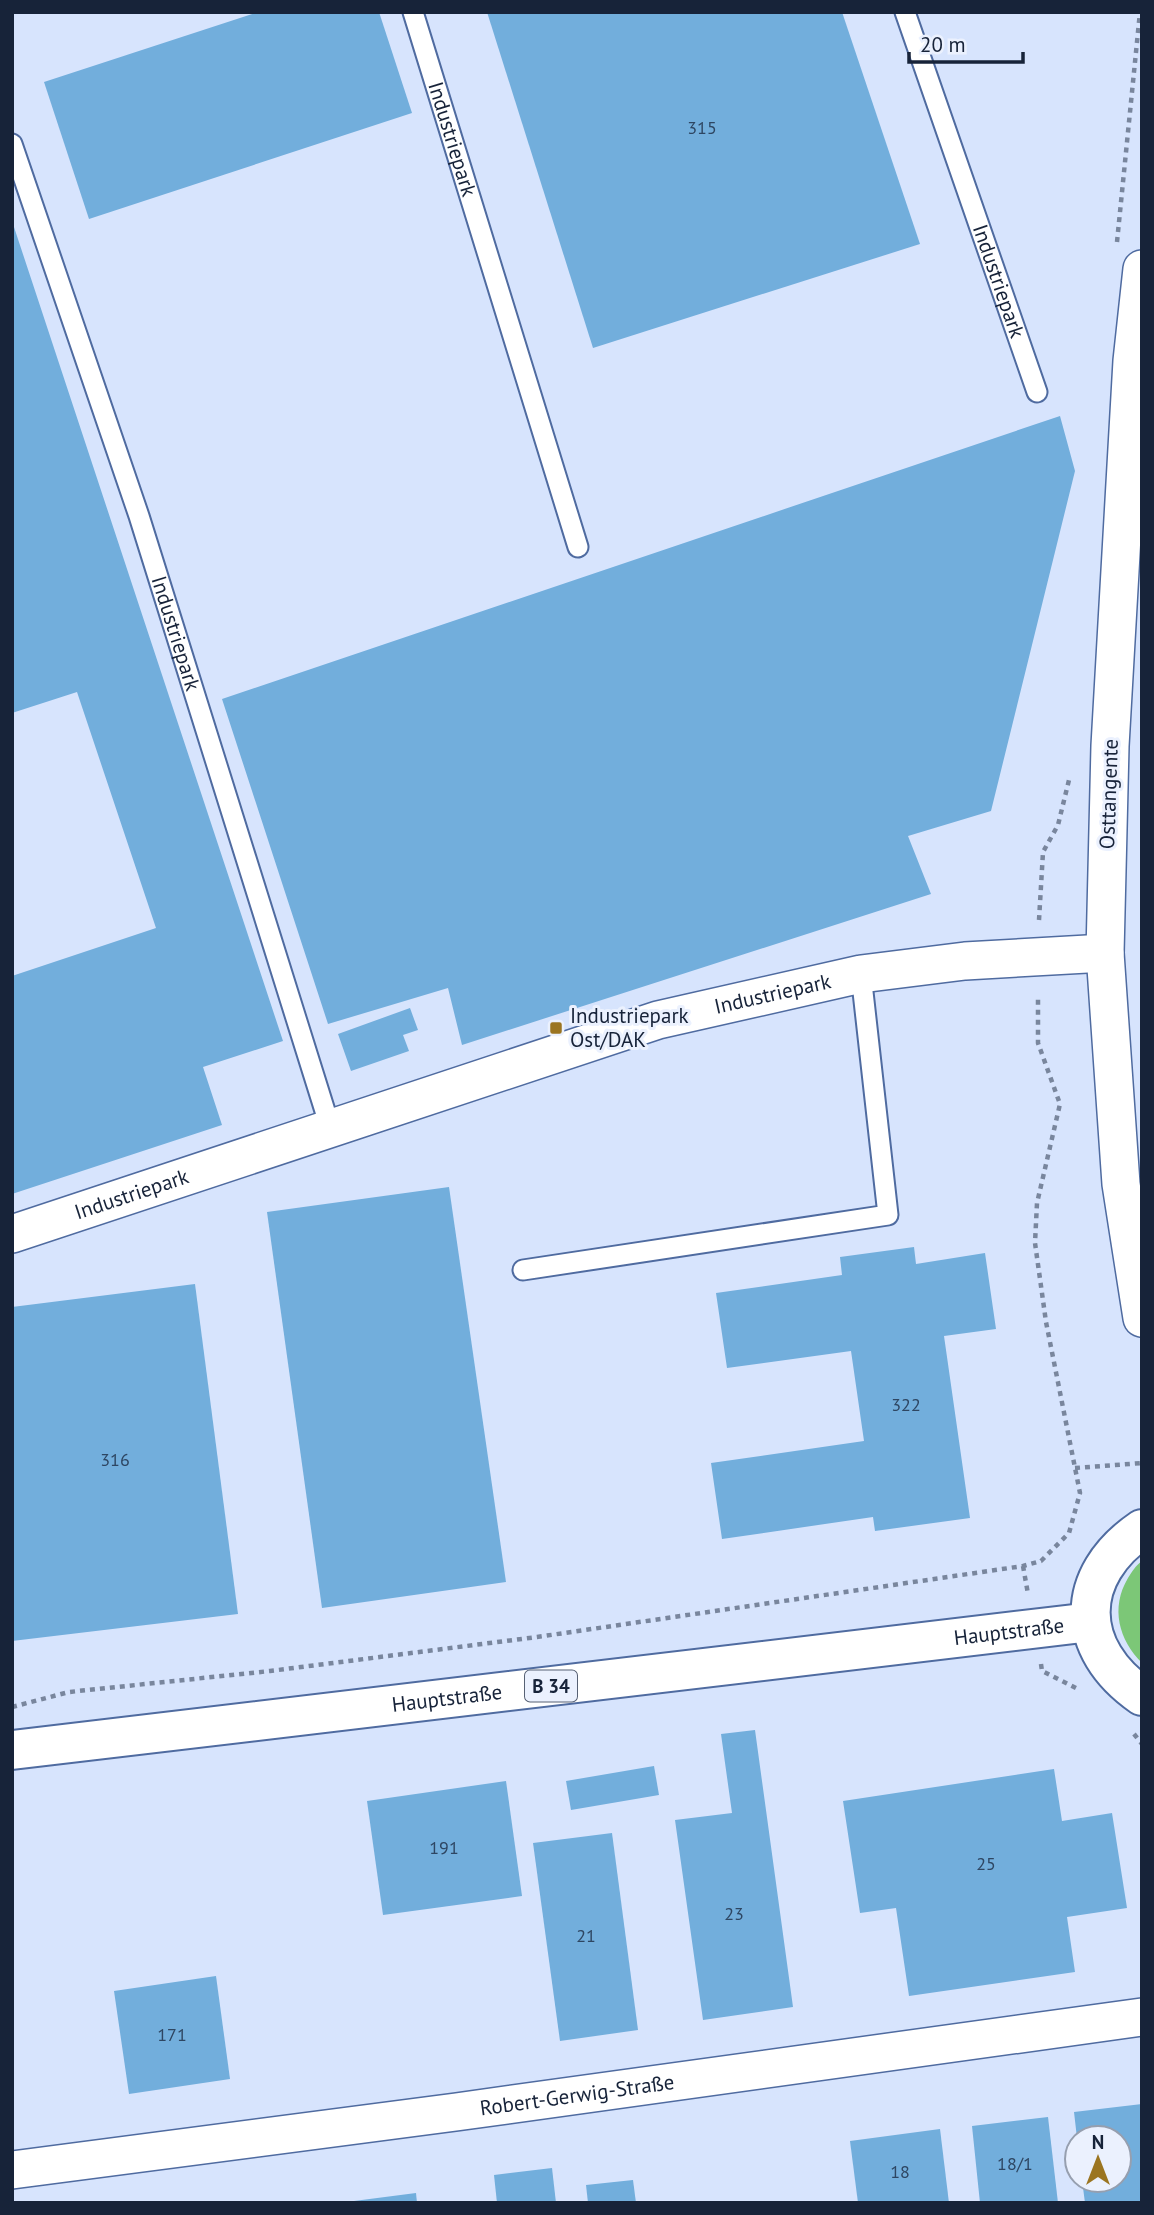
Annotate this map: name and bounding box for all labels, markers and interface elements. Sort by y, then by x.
scale bar [909,21,1023,65]
text: 20 m [920,31,966,58]
street label: Industriepark [422,78,483,200]
house number: 315 [687,116,717,139]
street label: Industriepark [967,221,1031,342]
street label: Industriepark [146,573,207,694]
street label: Osttangente [1093,738,1124,850]
street label: Industriepark [712,967,833,1020]
place label: Industriepark Ost/DAK [570,1002,689,1053]
marker: Industriepark Ost/DAK [548,1020,564,1036]
street label: Industriepark [71,1162,192,1225]
house number: 322 [891,1393,921,1416]
house number: 316 [100,1448,130,1471]
street label: Hauptstraße [952,1611,1066,1651]
road number: B 34 [525,1670,577,1702]
street label: Hauptstraße [390,1678,504,1718]
house number: 191 [429,1836,459,1859]
house number: 25 [976,1852,996,1875]
house number: 23 [724,1902,744,1925]
house number: 21 [576,1924,596,1947]
house number: 171 [157,2023,187,2046]
street label: Robert-Gerwig-Straße [478,2068,676,2122]
north arrow [1063,2124,1133,2194]
text: N [1092,2130,1104,2154]
house number: 18/1 [997,2152,1033,2175]
house number: 18 [890,2160,910,2183]

